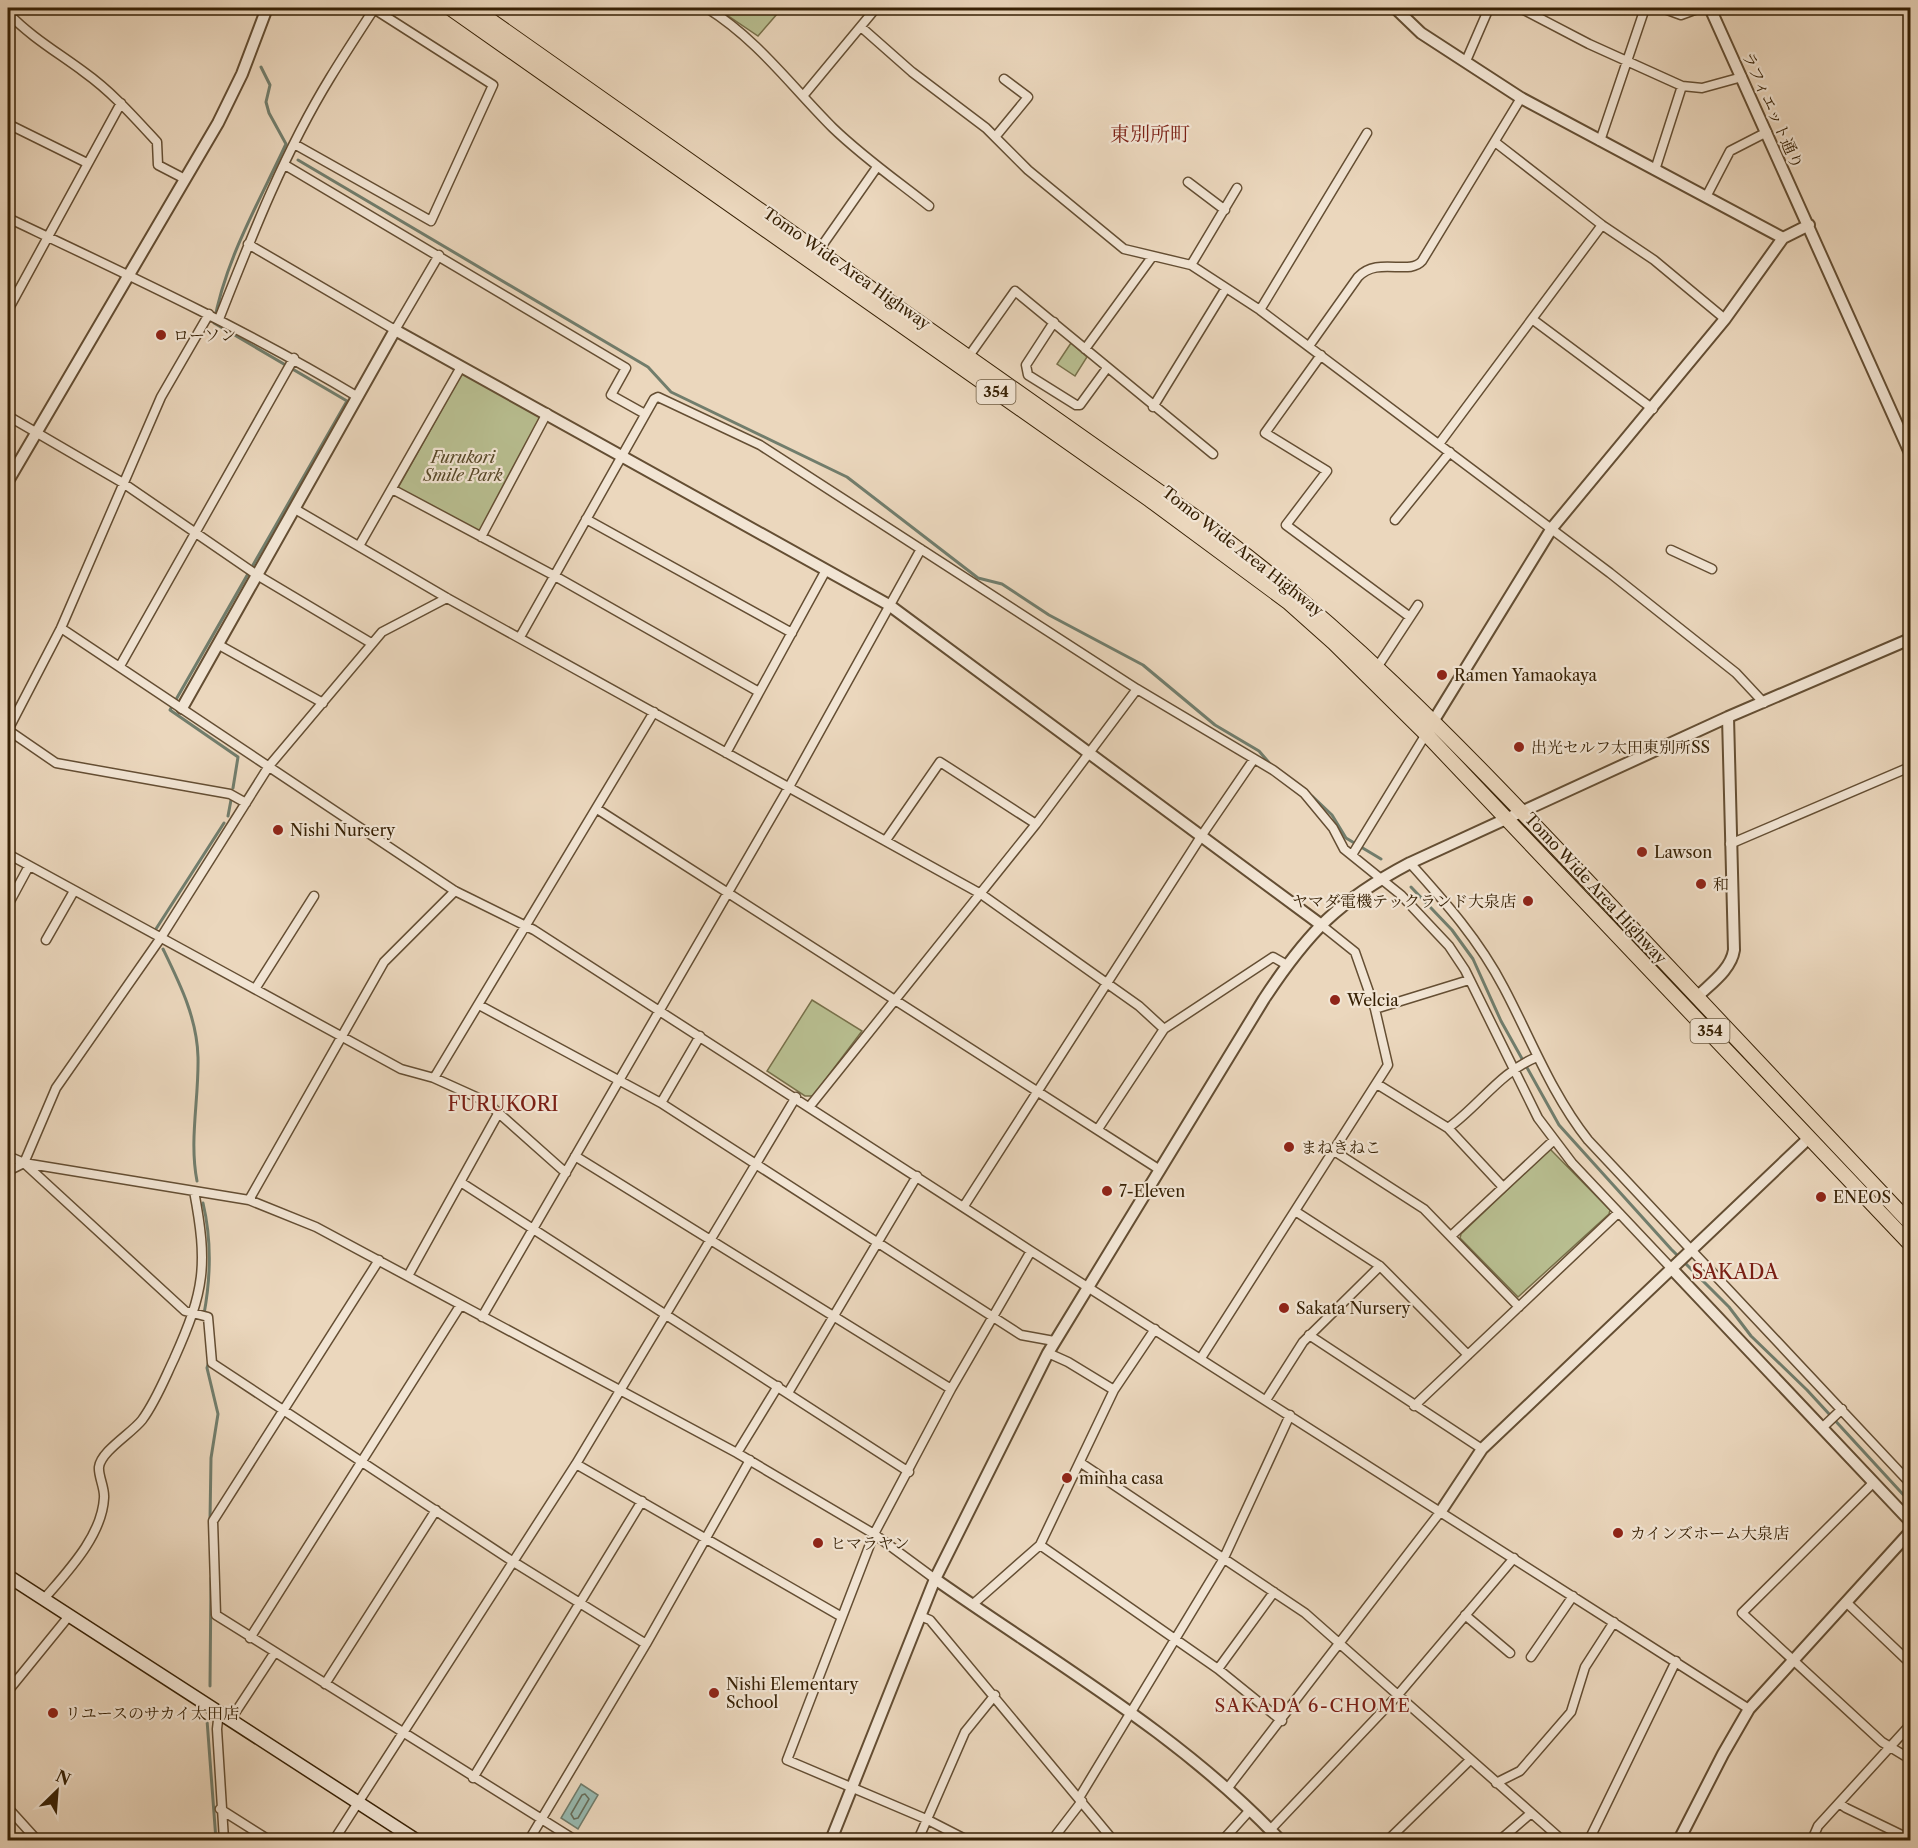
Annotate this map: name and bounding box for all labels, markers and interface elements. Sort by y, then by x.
street label: ラフィエット通り [1738,48,1808,172]
district label: 東別所町 [1110,122,1190,146]
street label: Tomo Wide Area Highway [760,203,935,334]
place label: ローソン [173,325,236,345]
marker: ローソン [154,328,168,342]
road number: 354 [976,380,1016,404]
park label: Furukori Smile Park [422,447,503,485]
street label: Tomo Wide Area Highway [1158,482,1329,621]
place label: Ramen Yamaokaya [1454,665,1597,685]
marker: Ramen Yamaokaya [1435,668,1449,682]
place label: 出光セルフ太田東別所SS [1531,737,1710,757]
marker: 出光セルフ太田東別所SS [1512,740,1526,754]
street label: Tomo Wide Area Highway [1521,808,1672,969]
place label: Nishi Nursery [290,820,396,840]
marker: Nishi Nursery [271,823,285,837]
place label: Lawson [1654,842,1712,862]
marker: Lawson [1635,845,1649,859]
place label: 和 [1713,874,1729,894]
marker: 和 [1694,877,1708,891]
place label: ヤマダ電機テックランド大泉店 [1292,891,1516,911]
marker: ヤマダ電機テックランド大泉店 [1521,894,1535,908]
place label: Welcia [1346,990,1399,1010]
marker: Welcia [1328,993,1342,1007]
road number: 354 [1690,1019,1730,1043]
district label: FURUKORI [447,1092,559,1116]
place label: まねきねこ [1301,1137,1381,1157]
marker: まねきねこ [1282,1140,1296,1154]
place label: 7-Eleven [1119,1181,1185,1201]
marker: 7-Eleven [1100,1184,1114,1198]
place label: ENEOS [1833,1187,1891,1207]
marker: ENEOS [1814,1190,1828,1204]
district label: SAKADA [1691,1260,1780,1284]
place label: Sakata Nursery [1296,1298,1412,1318]
marker: Sakata Nursery [1277,1301,1291,1315]
place label: minha casa [1079,1468,1164,1488]
marker: minha casa [1060,1471,1074,1485]
place label: カインズホーム大泉店 [1630,1523,1789,1543]
marker: カインズホーム大泉店 [1611,1526,1625,1540]
place label: ヒマラヤン [830,1533,910,1553]
marker: ヒマラヤン [811,1536,825,1550]
place label: Nishi Elementary School [726,1674,860,1712]
marker: Nishi Elementary School [707,1686,721,1700]
district label: SAKADA 6-CHOME [1215,1695,1411,1717]
place label: リユースのサカイ太田店 [65,1703,239,1723]
marker: リユースのサカイ太田店 [46,1706,60,1720]
north arrow [27,1761,87,1821]
text: N [53,1765,74,1789]

